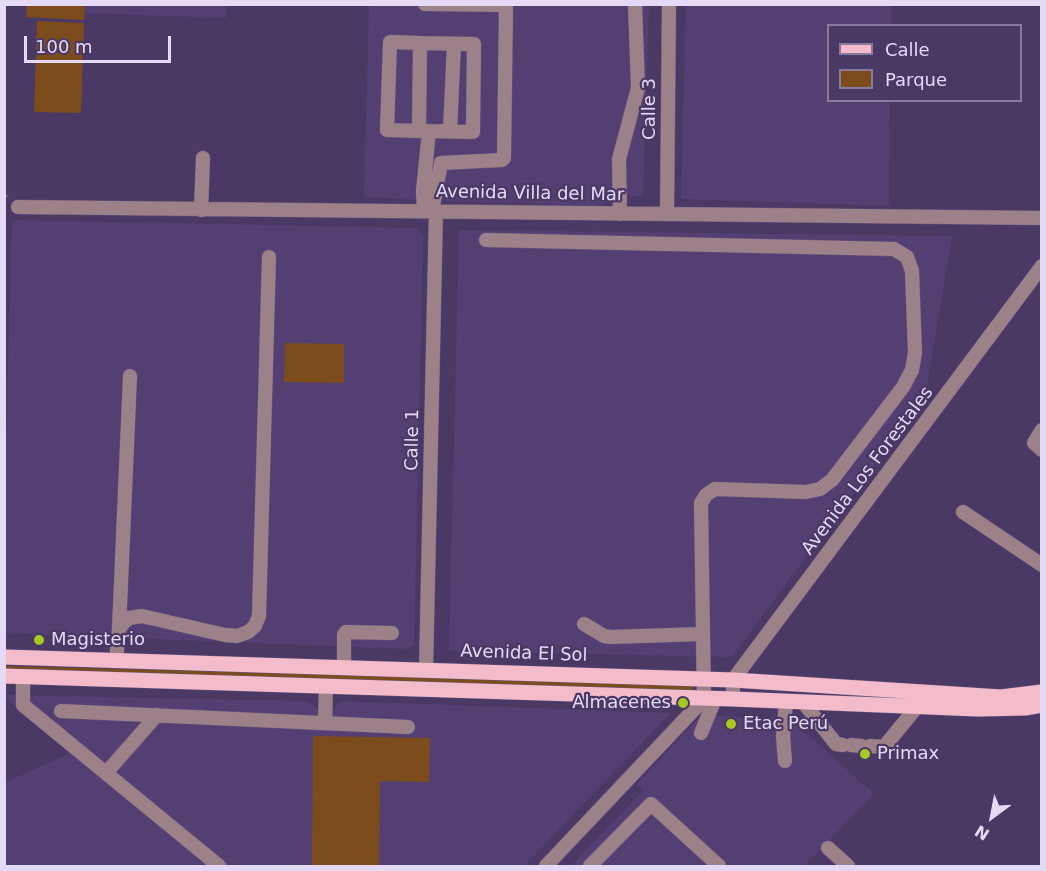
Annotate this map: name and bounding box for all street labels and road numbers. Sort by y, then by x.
street label: Calle 3 [639,78,661,140]
street label: Avenida Villa del Mar [436,182,624,206]
street label: Avenida Los Forestales [798,383,938,559]
street label: Calle 1 [402,409,424,471]
street label: Avenida El Sol [460,641,588,667]

